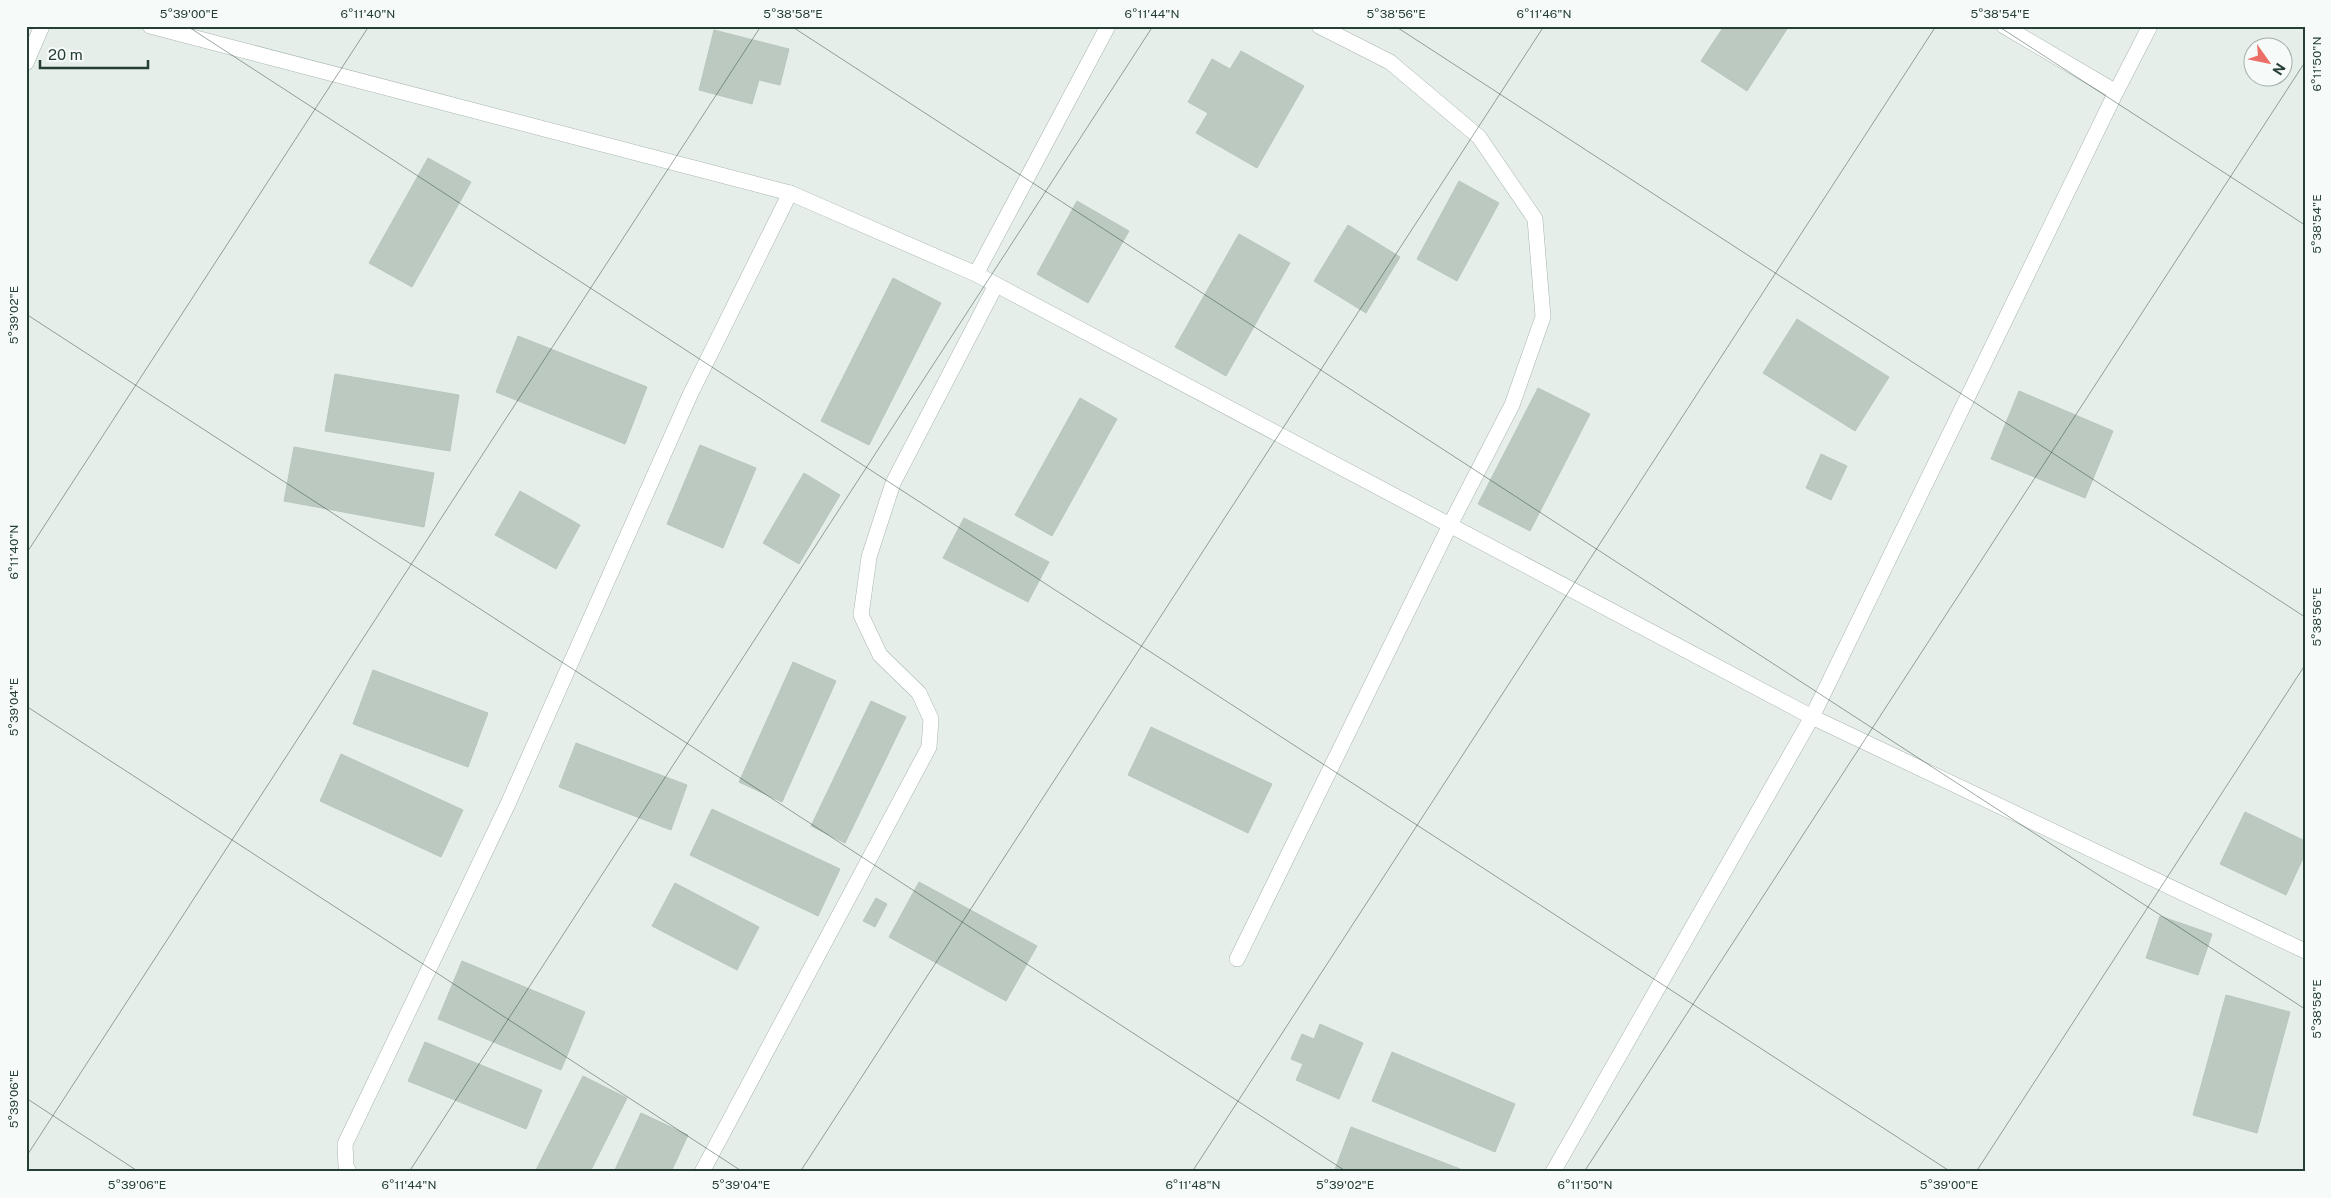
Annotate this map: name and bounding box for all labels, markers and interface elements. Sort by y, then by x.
text: 5°39'00"E [160,7,218,21]
text: 6°11'40"N [341,7,395,21]
text: 5°38'58"E [763,7,823,21]
text: 6°11'44"N [1124,7,1180,21]
text: 5°38'56"E [1366,7,1426,21]
text: 6°11'46"N [1517,7,1571,21]
text: 5°38'54"E [1970,7,2030,21]
text: 6°11'50"N [2310,37,2324,91]
scale bar [40,38,148,70]
north arrow [2244,38,2294,88]
text: 20 m [48,46,83,63]
text: N [2269,60,2289,78]
text: 5°38'54"E [2310,194,2324,254]
text: 5°39'02"E [7,286,21,344]
text: 6°11'40"N [7,525,21,579]
text: 5°38'56"E [2310,587,2324,647]
text: 5°39'04"E [7,678,21,736]
text: 5°38'58"E [2310,979,2324,1039]
text: 5°39'06"E [7,1070,21,1128]
text: 5°39'06"E [108,1178,166,1192]
text: 6°11'44"N [381,1178,437,1192]
text: 5°39'04"E [712,1178,770,1192]
text: 6°11'48"N [1165,1178,1221,1192]
text: 5°39'02"E [1316,1178,1374,1192]
text: 6°11'50"N [1558,1178,1612,1192]
text: 5°39'00"E [1920,1178,1978,1192]

